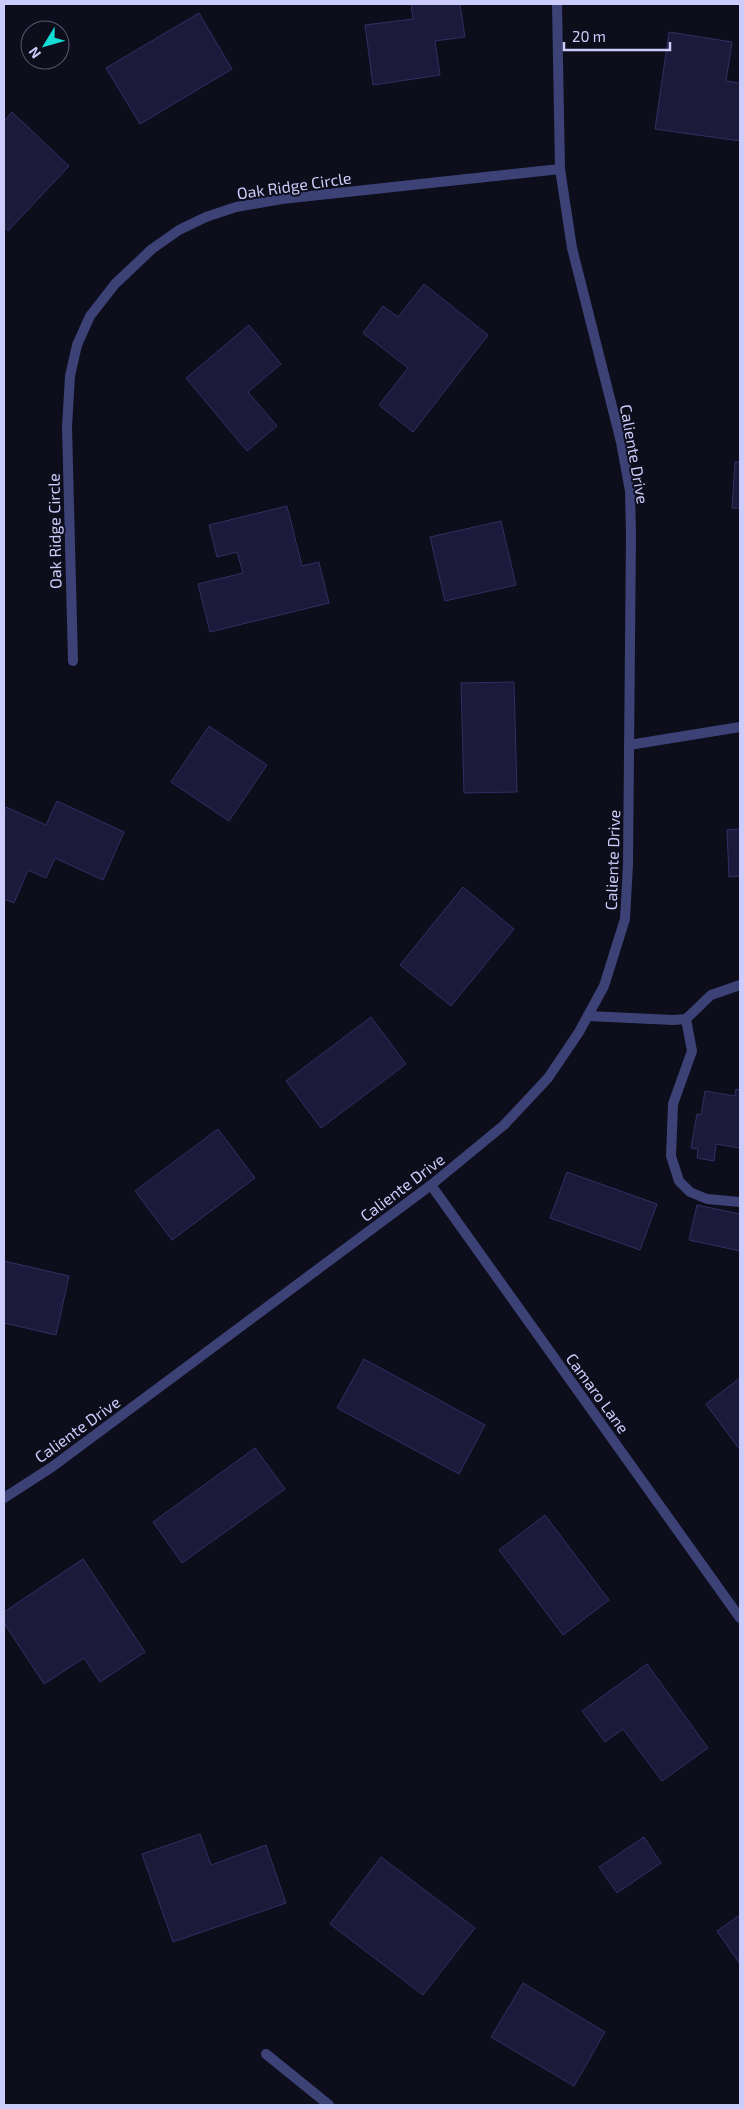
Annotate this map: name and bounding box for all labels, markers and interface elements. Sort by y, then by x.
north arrow [20,20,70,70]
scale bar [564,20,670,52]
text: 20 m [572,27,606,45]
text: N [24,44,44,62]
street label: Oak Ridge Circle [235,168,353,202]
street label: Caliente Drive [617,403,653,505]
street label: Oak Ridge Circle [43,473,65,589]
street label: Caliente Drive [601,809,623,911]
street label: Caliente Drive [356,1149,448,1225]
street label: Camaro Lane [563,1349,633,1437]
street label: Caliente Drive [31,1392,123,1466]

